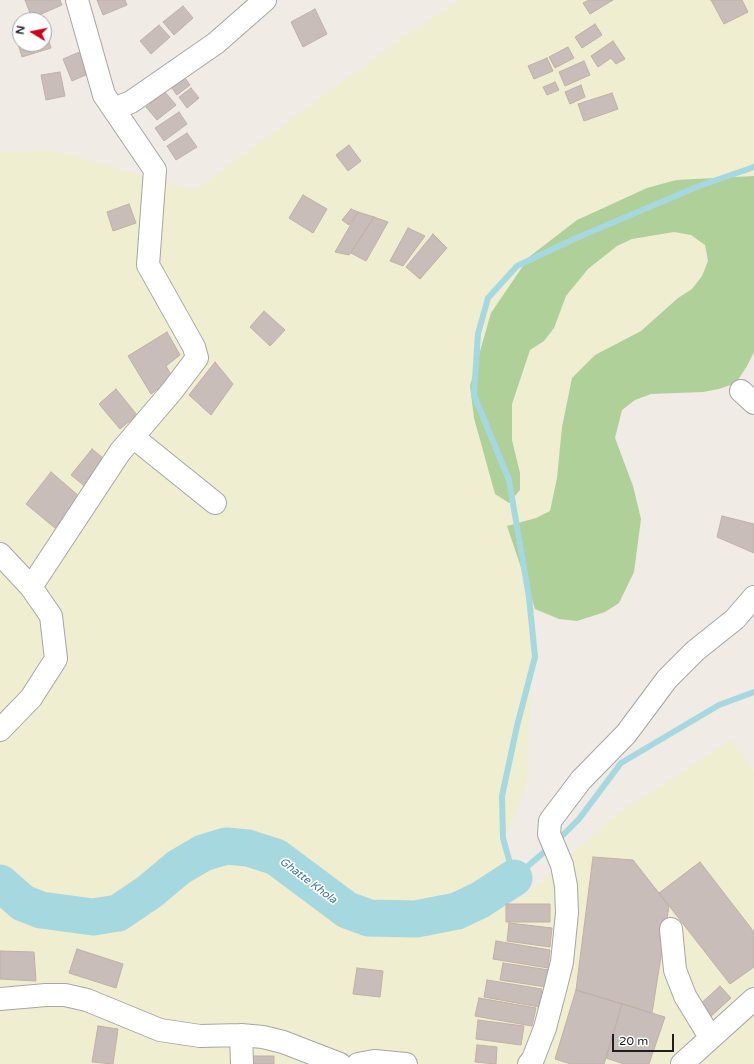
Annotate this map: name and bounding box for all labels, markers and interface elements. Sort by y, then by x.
north arrow [12,12,52,52]
text: N [14,25,28,35]
water label: Ghatte Khola [277,855,339,907]
scale bar [614,1026,676,1052]
text: 20 m [619,1034,648,1048]

